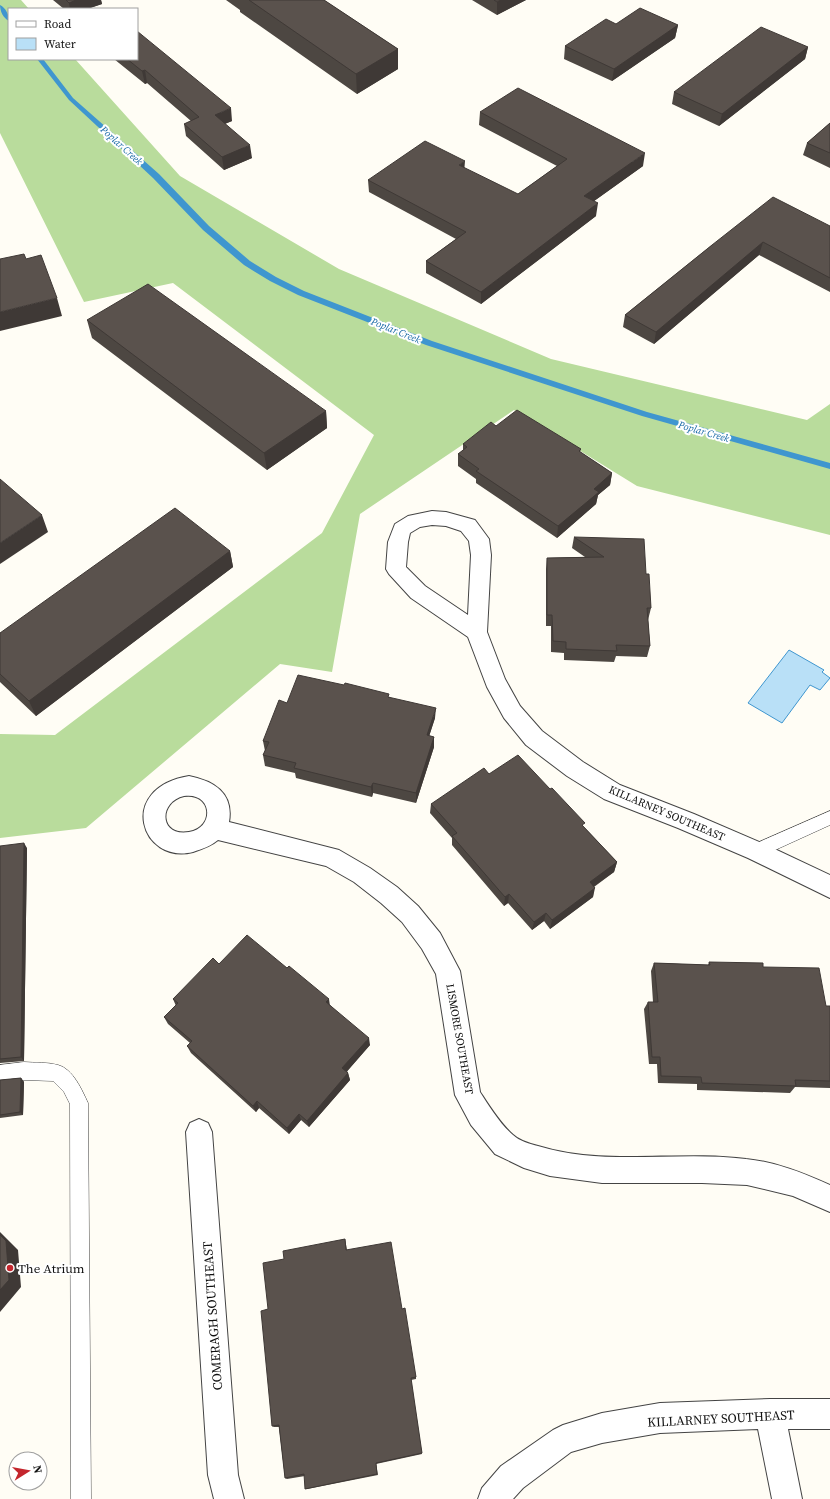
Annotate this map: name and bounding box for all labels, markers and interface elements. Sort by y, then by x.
legend [8,8,138,60]
text: Road [44,16,71,32]
text: Water [44,36,76,52]
water label: Poplar Creek [97,122,146,168]
water label: Poplar Creek [368,314,423,346]
water label: Poplar Creek [676,418,731,445]
street label: KILLARNEY SOUTHEAST [606,782,728,845]
street label: LISMORE SOUTHEAST [442,983,477,1096]
street label: COMERAGH SOUTHEAST [199,1241,226,1391]
place label: The Atrium [18,1260,85,1277]
marker: The Atrium [5,1263,15,1273]
street label: KILLARNEY SOUTHEAST [647,1406,795,1431]
north arrow [8,1451,48,1491]
text: N [29,1464,45,1475]

